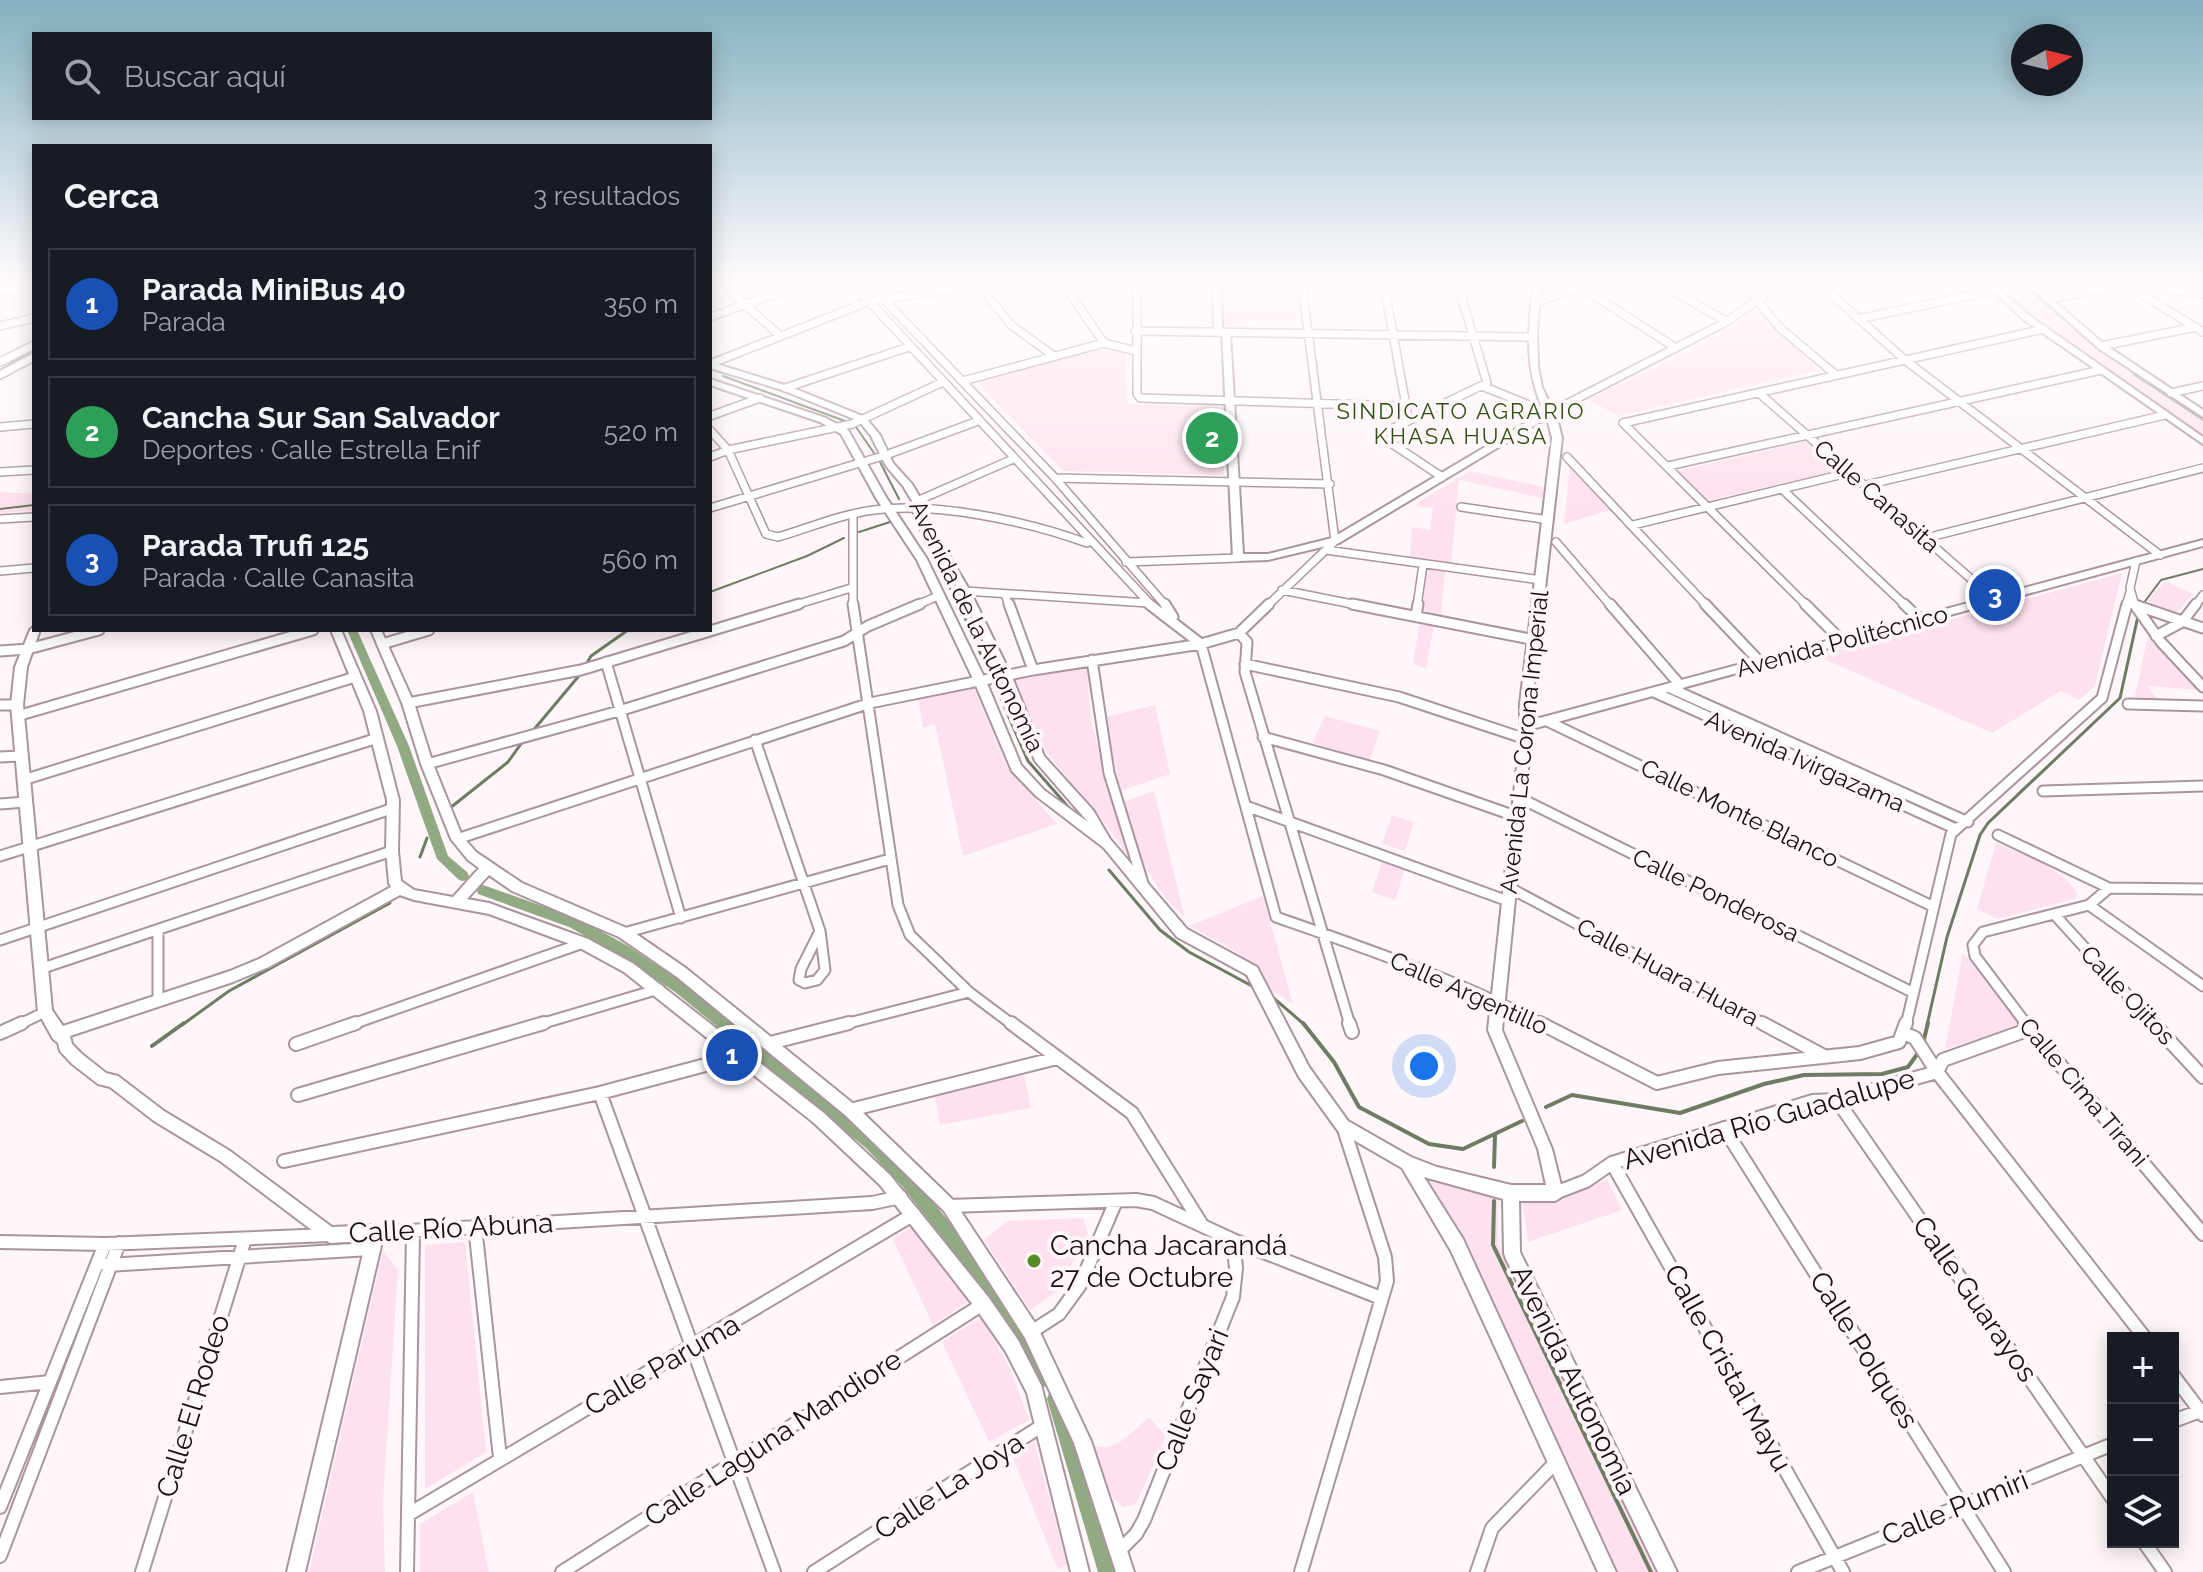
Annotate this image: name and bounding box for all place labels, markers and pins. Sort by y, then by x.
pin: 2 [1186,408,1238,468]
pin: 3 [1969,565,2021,625]
pin: 1 [706,1025,758,1085]
place label: Cancha Jacarandá 27 de Octubre [1050,1229,1287,1294]
marker: Cancha Jacarandá 27 de Octubre [1025,1252,1043,1270]

